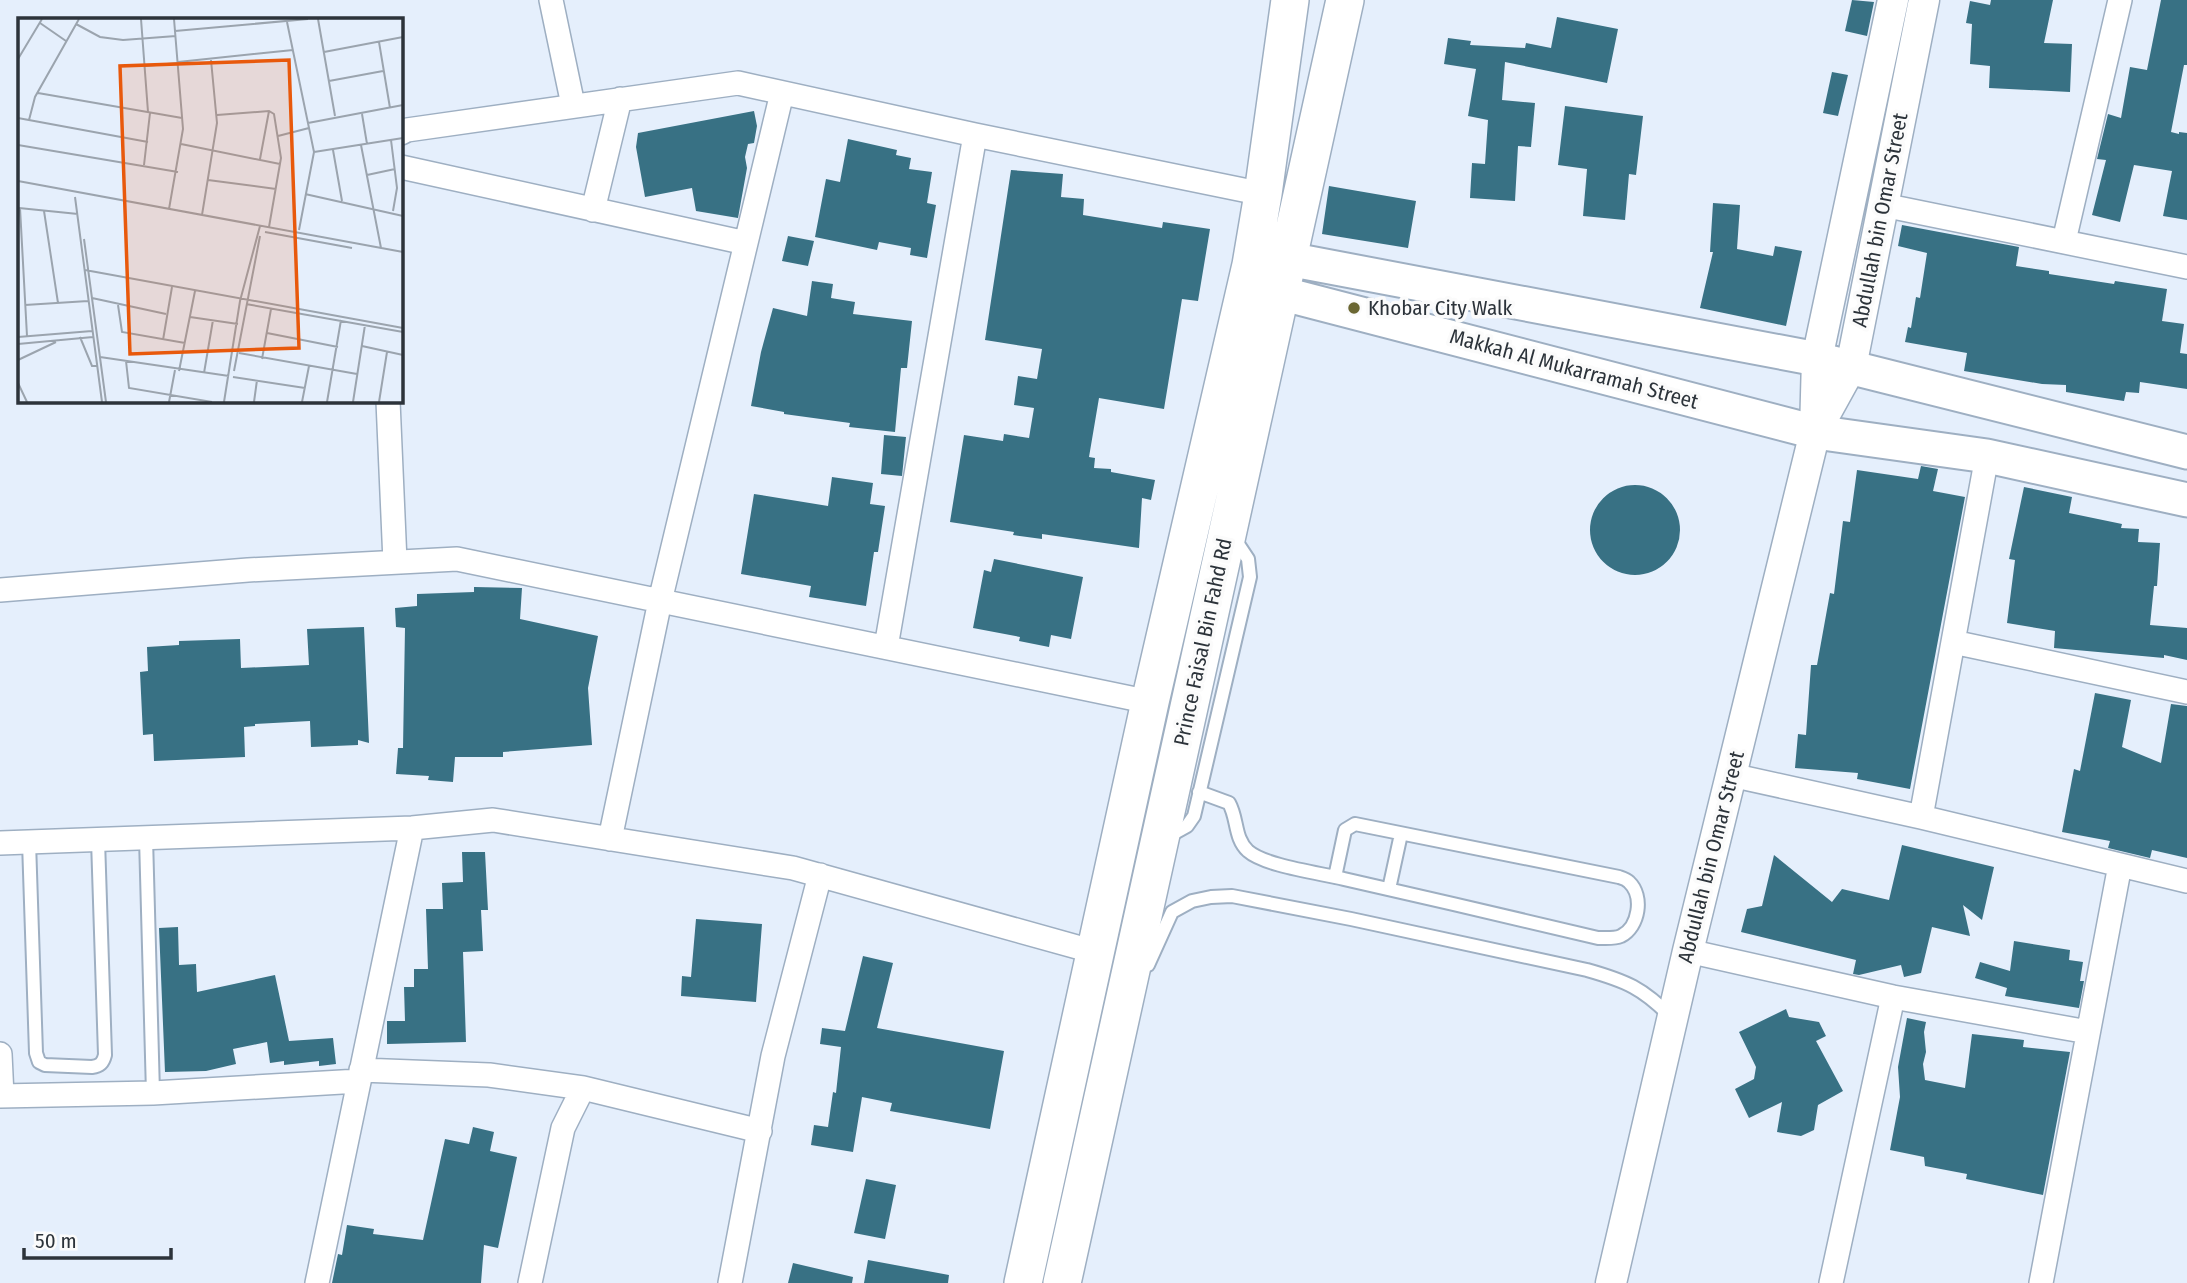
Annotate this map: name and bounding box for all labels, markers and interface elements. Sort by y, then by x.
inset map [18,18,402,402]
street label: Abdullah bin Omar Street [1846,111,1914,329]
place label: Khobar City Walk [1368,295,1513,321]
marker: Khobar City Walk [1346,300,1362,316]
street label: Makkah Al Mukarramah Street [1447,323,1701,415]
street label: Prince Faisal Bin Fahd Rd [1168,536,1238,748]
street label: Abdullah bin Omar Street [1672,748,1750,966]
scale bar [24,1216,172,1260]
text: 50 m [35,1228,77,1254]

